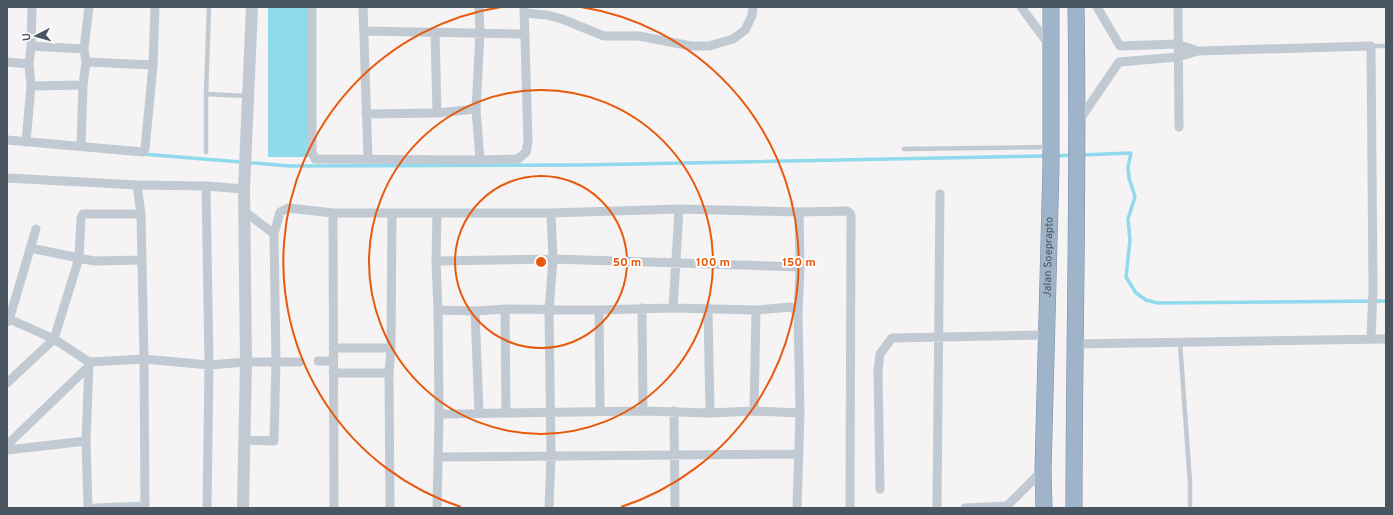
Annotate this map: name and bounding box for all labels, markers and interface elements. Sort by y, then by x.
north arrow [16,16,56,56]
text: U [20,32,34,42]
street label: Jalan Soeprapto [1041,217,1057,298]
centre of rings [534,255,548,269]
text: 50 m [613,255,641,271]
text: 100 m [696,255,730,271]
text: 150 m [782,255,816,271]

